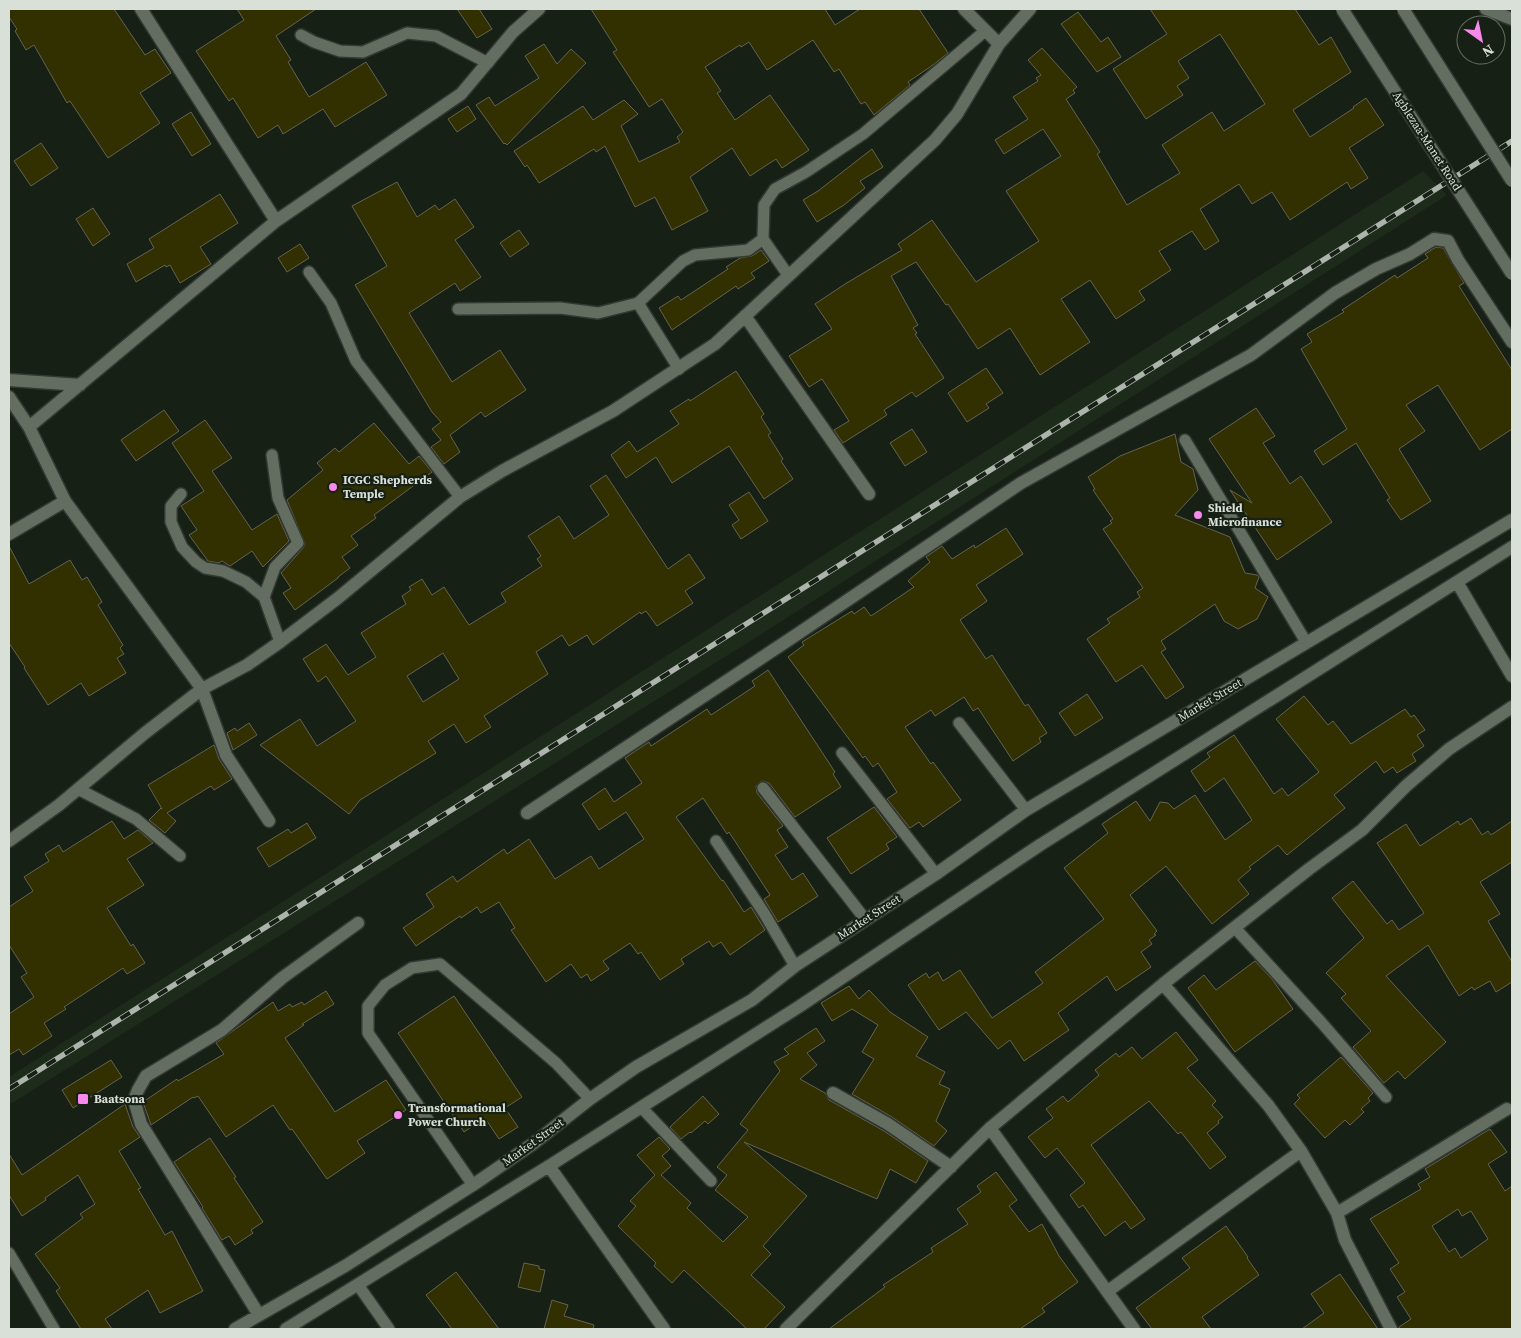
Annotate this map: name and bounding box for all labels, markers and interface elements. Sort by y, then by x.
north arrow [1456,15,1506,65]
text: N [1478,40,1498,62]
street label: Agblezaa-Manet Road [1389,88,1465,194]
place label: ICGC Shepherds Temple [343,472,433,502]
marker: ICGC Shepherds Temple [327,481,339,493]
place label: Shield Microfinance [1208,500,1282,530]
marker: Shield Microfinance [1192,509,1204,521]
street label: Market Street [1175,675,1245,725]
street label: Market Street [835,891,904,943]
place label: Baatsona [94,1091,145,1107]
marker: Baatsona [76,1092,90,1106]
place label: Transformational Power Church [408,1100,506,1130]
marker: Transformational Power Church [392,1109,404,1121]
street label: Market Street [499,1114,567,1170]

